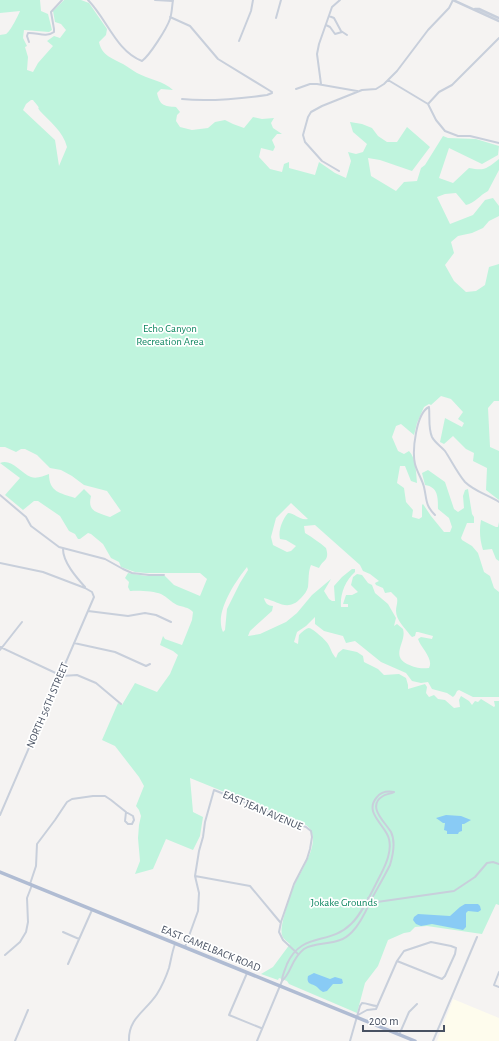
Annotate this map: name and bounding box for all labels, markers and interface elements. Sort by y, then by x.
park label: Echo Canyon Recreation Area [136,323,204,347]
street label: NORTH 56TH STREET [24,660,71,750]
street label: EAST JEAN AVENUE [221,789,305,833]
park label: Jokake Grounds [311,897,377,908]
street label: EAST CAMELBACK ROAD [159,923,262,974]
scale bar [363,1007,444,1033]
text: 200 m [369,1015,399,1027]

